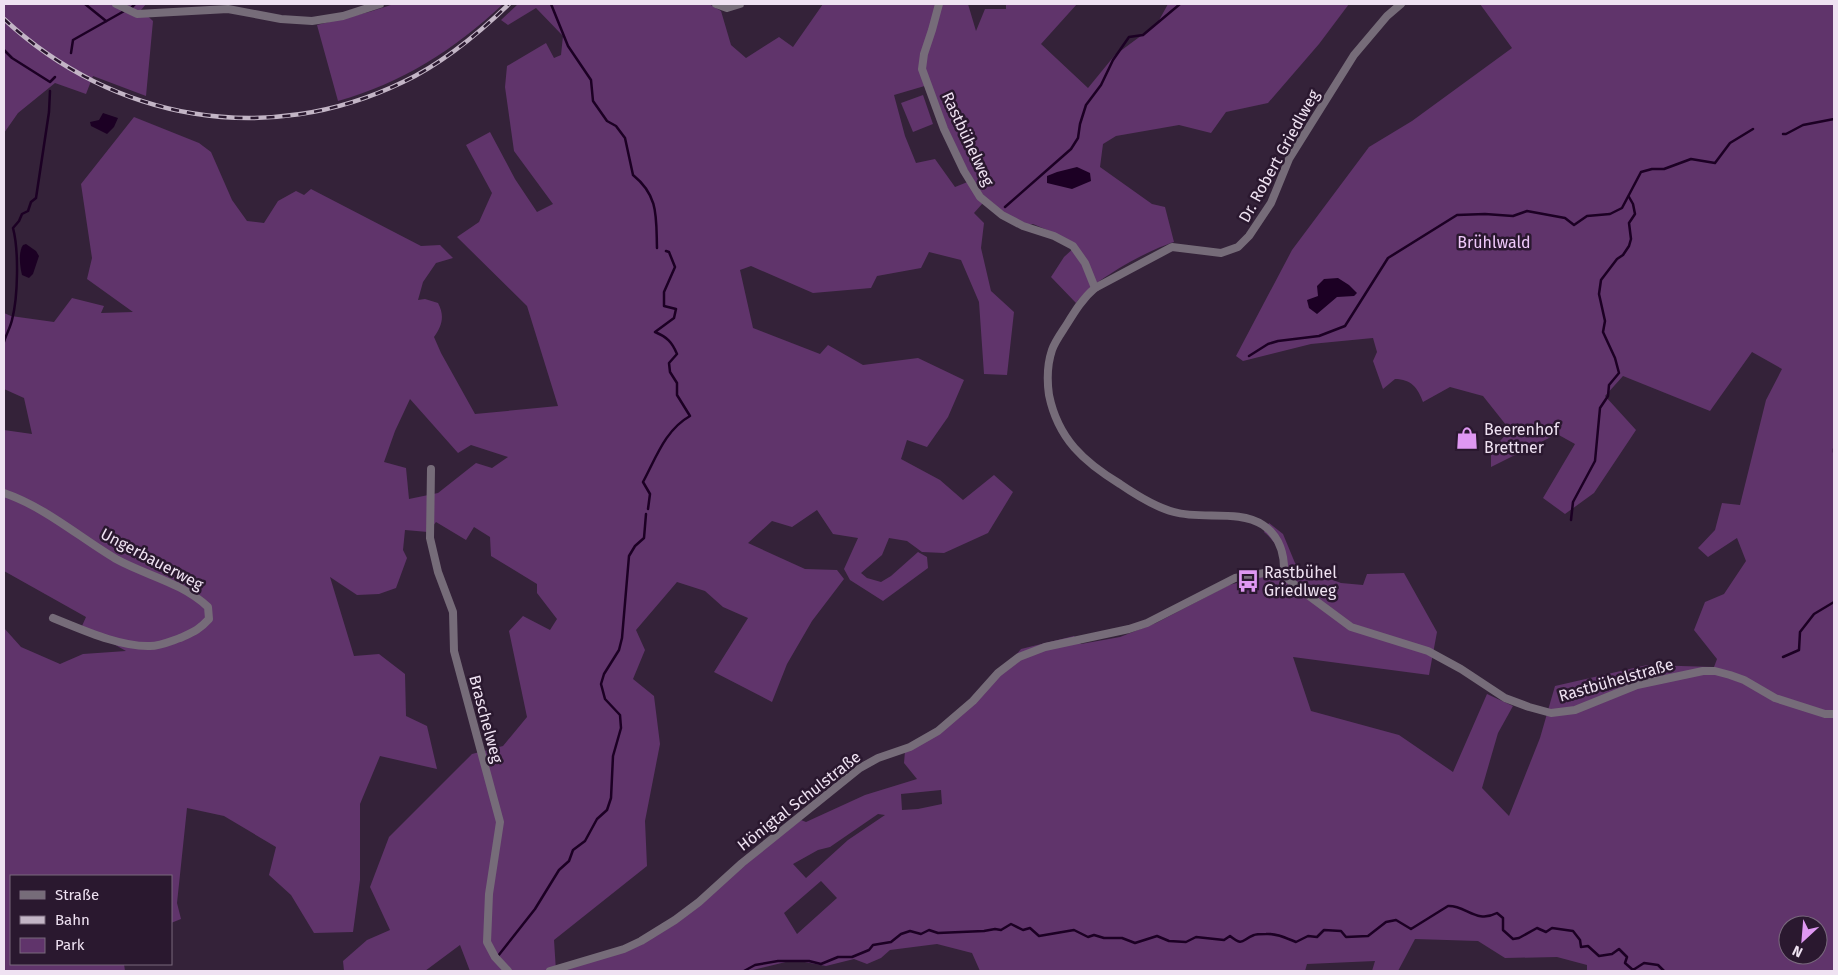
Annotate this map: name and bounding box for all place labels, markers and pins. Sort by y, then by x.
place label: Beerenhof Brettner [1484,420,1561,457]
shop icon: Beerenhof Brettner [1454,425,1480,451]
place label: Rastbühel Griedlweg [1264,563,1337,600]
bus stop icon: Rastbühel Griedlweg [1235,568,1261,594]

